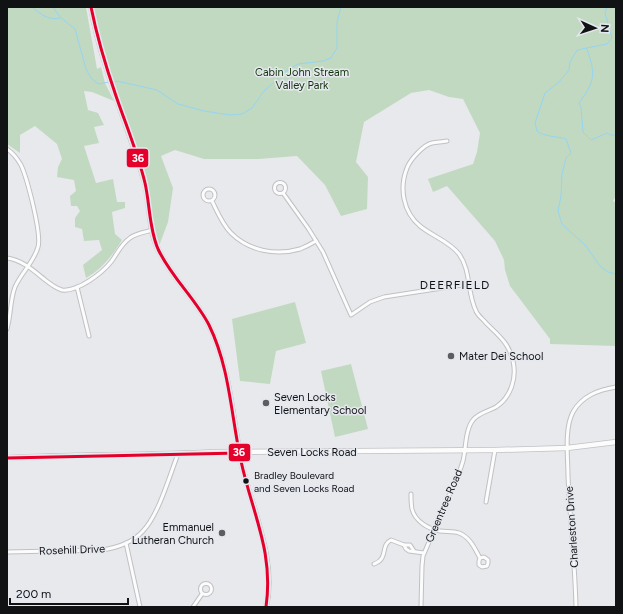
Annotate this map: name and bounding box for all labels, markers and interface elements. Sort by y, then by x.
north arrow [575,8,615,48]
text: N [598,24,611,33]
park label: Cabin John Stream Valley Park [255,66,349,92]
line badge: 36 [126,148,149,168]
text: 36 [132,152,145,165]
district label: DEERFIELD [420,278,490,292]
place label: Mater Dei School [459,350,543,363]
marker: Mater Dei School [446,351,456,361]
place label: Seven Locks Elementary School [274,391,366,417]
marker: Seven Locks Elementary School [261,398,271,408]
line badge: 36 [228,443,251,462]
text: 36 [233,446,246,459]
street label: Seven Locks Road [267,446,357,459]
street label: Greentree Road [423,467,465,545]
place label: Bradley Boulevard and Seven Locks Road [254,469,355,495]
marker: Bradley Boulevard and Seven Locks Road [241,476,251,486]
street label: Charleston Drive [563,486,581,568]
place label: Emmanuel Lutheran Church [132,521,214,547]
marker: Emmanuel Lutheran Church [217,528,227,538]
street label: Rosehill Drive [39,542,105,558]
scale bar [10,580,128,606]
text: 200 m [16,587,51,601]

